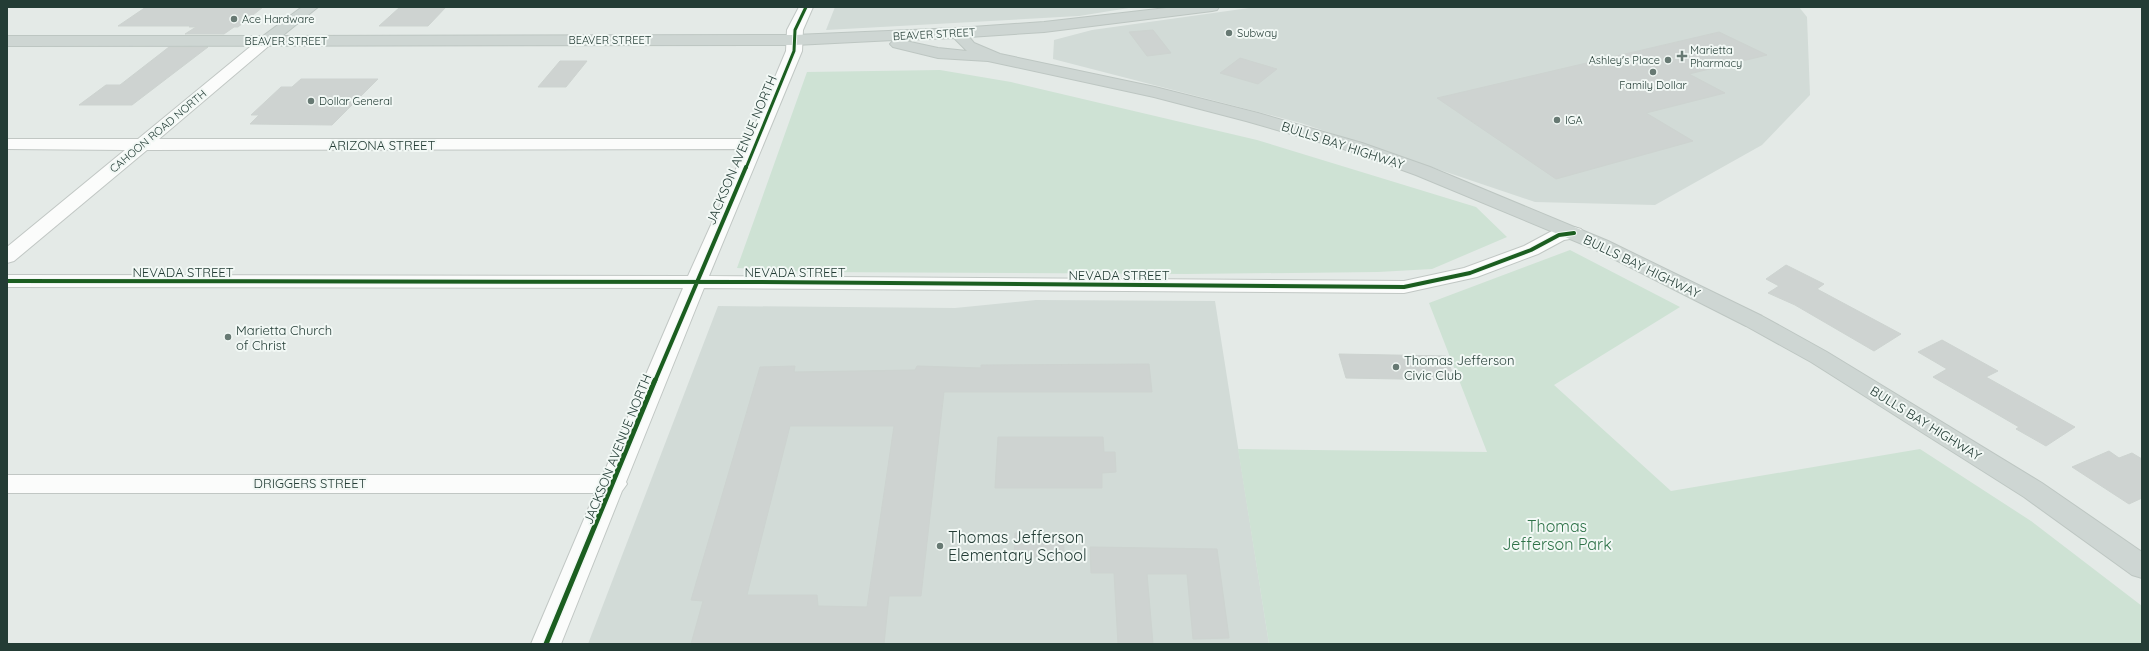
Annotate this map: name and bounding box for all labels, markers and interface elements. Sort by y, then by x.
place label: Ace Hardware [242,12,314,26]
marker: Ace Hardware [229,14,239,24]
street label: BEAVER STREET [892,25,976,43]
place label: Subway [1237,26,1277,40]
marker: Subway [1224,28,1234,38]
street label: BEAVER STREET [569,33,652,47]
street label: BEAVER STREET [245,34,328,48]
place label: Marietta Pharmacy [1690,43,1742,70]
marker: Marietta Pharmacy [1677,51,1687,61]
place label: Ashley's Place [1589,53,1660,67]
marker: Ashley's Place [1663,55,1673,65]
marker: Family Dollar [1648,67,1658,77]
street label: JACKSON AVENUE NORTH [702,73,780,227]
place label: Family Dollar [1619,78,1687,92]
street label: CAHOON ROAD NORTH [107,86,209,176]
place label: Dollar General [319,94,392,108]
marker: Dollar General [306,96,316,106]
place label: IGA [1565,113,1583,127]
marker: IGA [1552,115,1562,125]
street label: BULLS BAY HIGHWAY [1280,118,1407,173]
street label: ARIZONA STREET [329,137,435,153]
street label: BULLS BAY HIGHWAY [1581,231,1704,302]
street label: NEVADA STREET [132,264,234,280]
street label: NEVADA STREET [744,264,846,280]
street label: NEVADA STREET [1068,267,1170,283]
place label: Marietta Church of Christ [236,322,332,353]
marker: Marietta Church of Christ [223,332,233,342]
place label: Thomas Jefferson Civic Club [1404,352,1514,383]
marker: Thomas Jefferson Civic Club [1391,362,1401,372]
street label: JACKSON AVENUE NORTH [579,371,655,527]
street label: BULLS BAY HIGHWAY [1868,382,1985,464]
street label: DRIGGERS STREET [254,475,367,491]
park label: Thomas Jefferson Park [1502,516,1612,554]
place label: Thomas Jefferson Elementary School [948,527,1087,565]
marker: Thomas Jefferson Elementary School [935,541,945,551]

